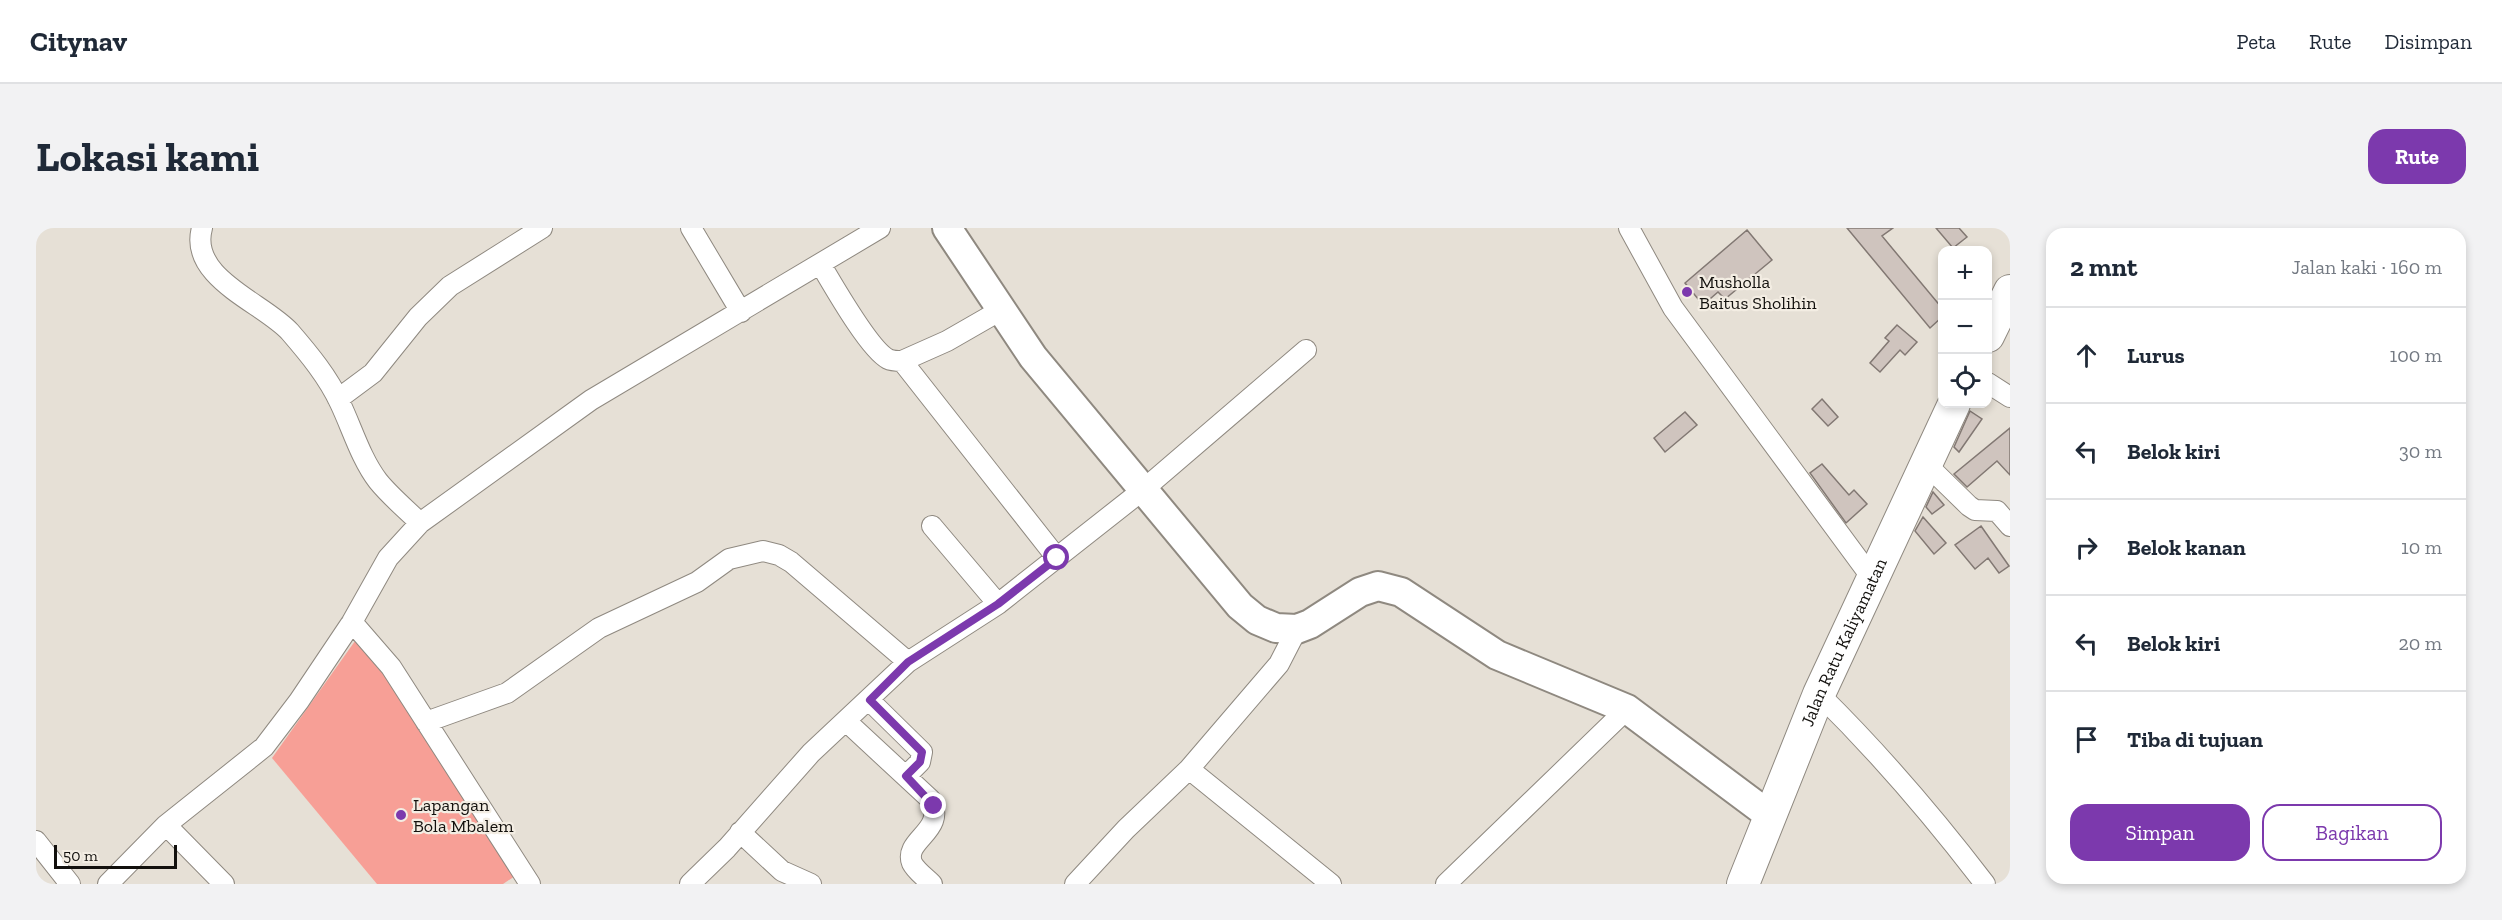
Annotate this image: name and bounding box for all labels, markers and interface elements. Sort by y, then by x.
text: Citynav [30,25,127,58]
text: Peta [2237,29,2276,54]
text: Rute [2309,29,2351,54]
text: Disimpan [2384,29,2472,54]
button: Rute [2368,129,2466,184]
text: Lokasi kami [36,131,259,182]
map controls [1938,246,1992,408]
button: + [1938,246,1992,300]
text: 2 mnt [2070,251,2137,283]
text: Jalan kaki · 160 m [2292,255,2442,279]
place label: Musholla Baitus Sholihin [1699,271,1817,314]
marker: Musholla Baitus Sholihin [1680,285,1694,299]
button: − [1938,300,1992,354]
icon: ahead [2070,339,2103,372]
text: Lurus [2127,342,2185,369]
text: 100 m [2389,343,2442,367]
button: locate [1938,354,1992,408]
icon: left [2070,435,2103,468]
text: Belok kiri [2127,438,2220,465]
text: 30 m [2399,439,2442,463]
icon: right [2070,531,2103,564]
text: Belok kanan [2127,534,2246,561]
text: 10 m [2401,535,2442,559]
route start [1043,544,1069,570]
street label: Jalan Ratu Kaliyamatan [1796,554,1892,730]
icon: left [2070,627,2103,660]
text: Belok kiri [2127,630,2220,657]
text: 20 m [2398,631,2442,655]
icon: arrive [2070,723,2103,756]
text: Tiba di tujuan [2127,726,2263,753]
route end [920,792,946,818]
place label: Lapangan Bola Mbalem [413,794,514,837]
button: Simpan [2070,804,2250,861]
button: Bagikan [2262,804,2442,861]
marker: Lapangan Bola Mbalem [394,808,408,822]
scale bar [54,842,177,870]
text: 50 m [63,846,98,865]

